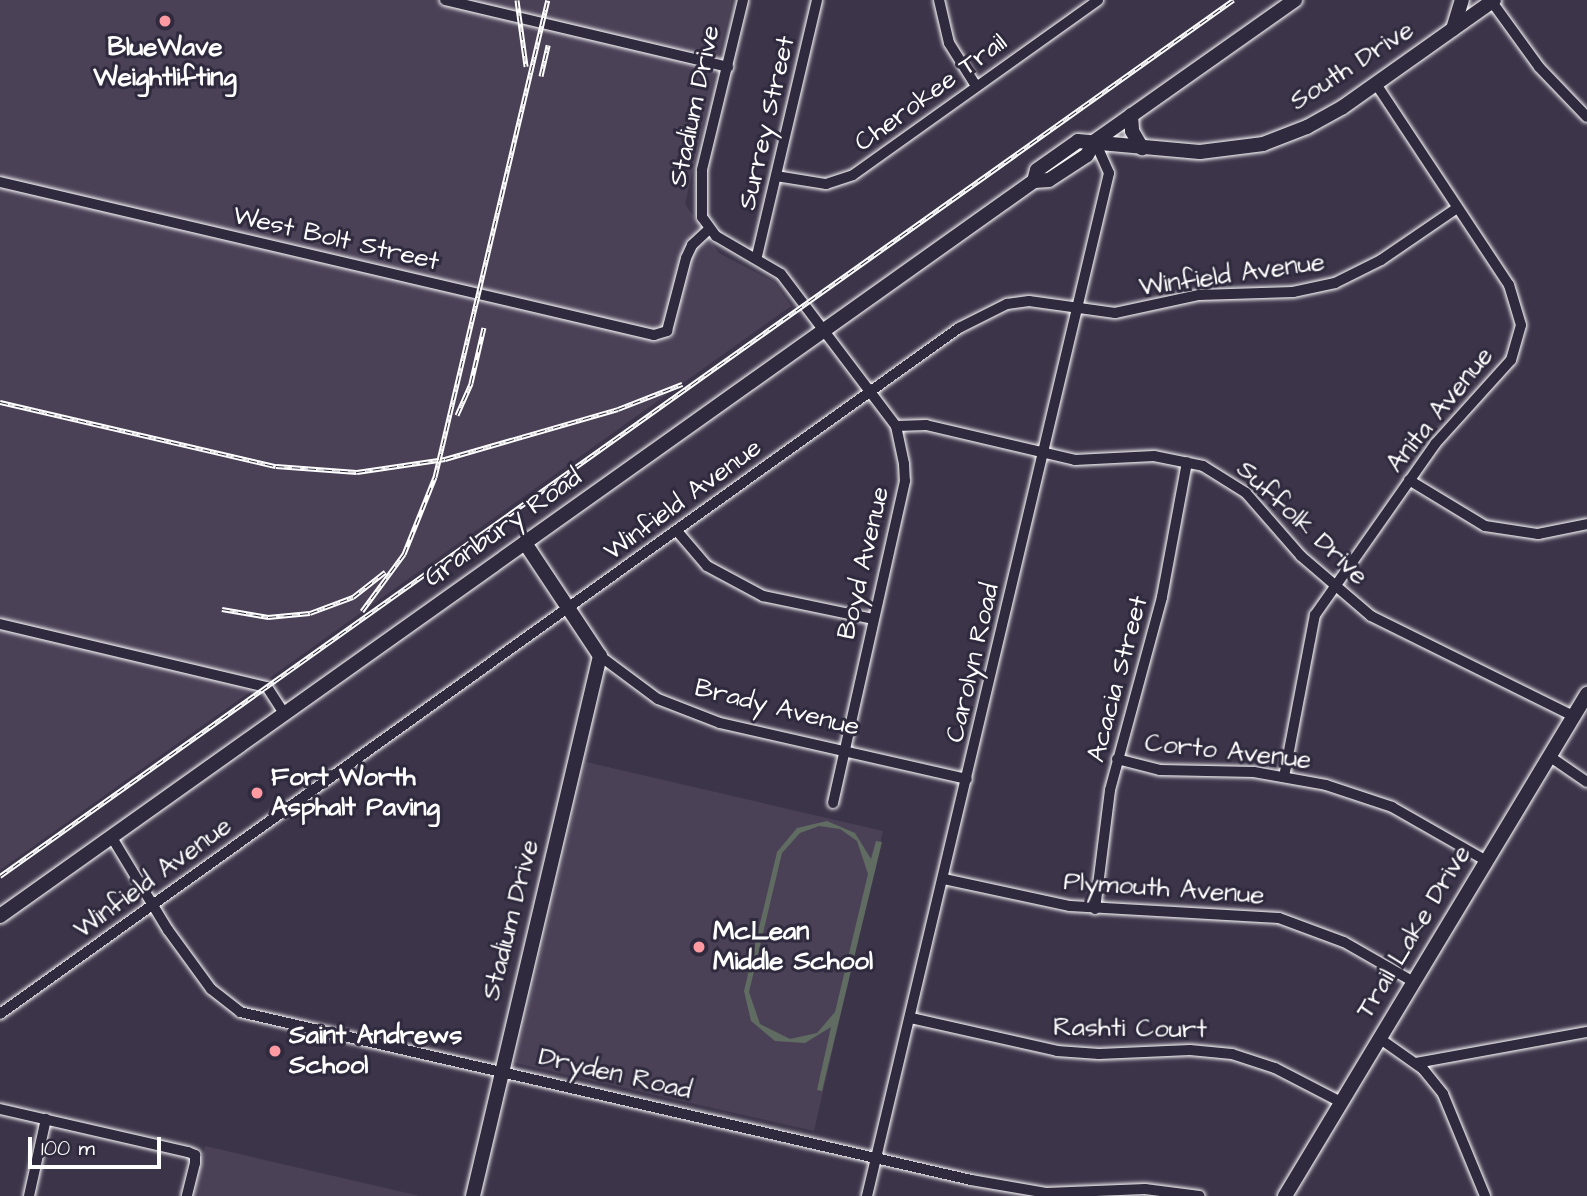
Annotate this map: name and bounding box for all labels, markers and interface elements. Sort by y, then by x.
marker: BlueWave Weightlifting [157,13,173,29]
street label: South Drive [1284,15,1420,117]
street label: Stadium Drive [663,22,727,190]
street label: Cherokee Trail [849,27,1013,159]
place label: BlueWave Weightlifting [93,32,237,94]
street label: Surrey Street [732,33,802,213]
street label: West Bolt Street [230,200,442,278]
street label: Winfield Avenue [1137,247,1327,303]
street label: Anita Avenue [1380,341,1500,479]
street label: Winfield Avenue [598,432,768,568]
street label: Suffolk Drive [1230,454,1374,592]
street label: Granbury Road [418,462,588,594]
street label: Boyd Avenue [831,484,897,642]
street label: Carolyn Road [940,581,1006,745]
street label: Acacia Street [1081,593,1155,765]
street label: Brady Avenue [691,672,863,744]
street label: Corto Avenue [1143,728,1313,776]
place label: Fort Worth Asphalt Paving [271,762,440,824]
marker: Fort Worth Asphalt Paving [249,785,265,801]
street label: Winfield Avenue [68,810,238,946]
street label: Stadium Drive [476,837,546,1003]
street label: Trail Lake Drive [1350,840,1478,1024]
street label: Plymouth Avenue [1063,866,1265,912]
place label: McLean Middle School [713,916,873,978]
marker: McLean Middle School [691,939,707,955]
street label: Rashti Court [1053,1012,1207,1046]
place label: Saint Andrews School [289,1020,462,1082]
street label: Dryden Road [535,1041,695,1107]
marker: Saint Andrews School [267,1043,283,1059]
scale bar [32,1122,164,1166]
text: 100 m [41,1134,95,1163]

